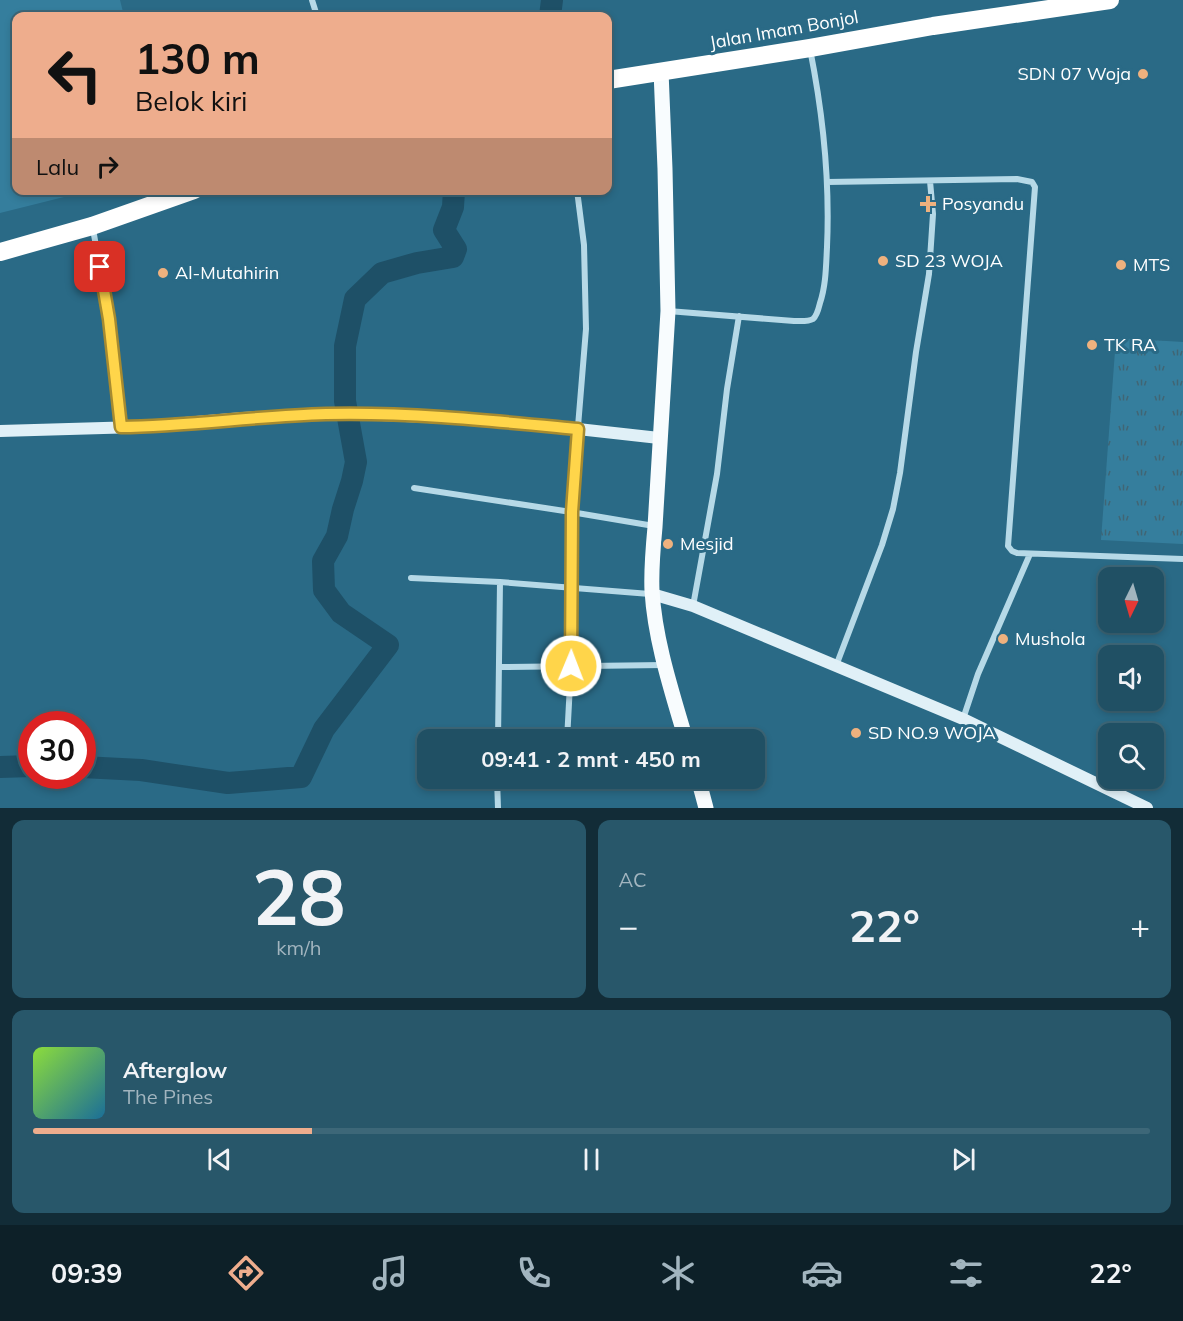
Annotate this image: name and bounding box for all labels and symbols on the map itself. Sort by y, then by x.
street label: Jalan Imam Bonjol [708,5,860,54]
place label: SDN 07 Woja [1018,62,1131,85]
marker: SDN 07 Woja [1136,67,1150,81]
place label: Posyandu [942,192,1024,215]
marker: Posyandu [919,195,937,213]
pin [74,241,125,292]
place label: SD 23 WOJA [895,249,1003,272]
place label: MTS [1133,253,1170,276]
marker: SD 23 WOJA [876,254,890,268]
marker: MTS [1114,258,1128,272]
place label: Al-Mutahirin [175,261,279,284]
marker: Al-Mutahirin [156,266,170,280]
place label: TK RA [1104,333,1156,356]
marker: TK RA [1085,338,1099,352]
place label: Mesjid [680,532,734,555]
marker: Mesjid [661,537,675,551]
north arrow [1098,567,1164,633]
place label: Mushola [1015,627,1086,650]
marker: Mushola [996,632,1010,646]
position arrow [539,634,603,698]
speed limit sign: 30 [18,711,96,789]
place label: SD NO.9 WOJA [868,721,996,744]
marker: SD NO.9 WOJA [849,726,863,740]

